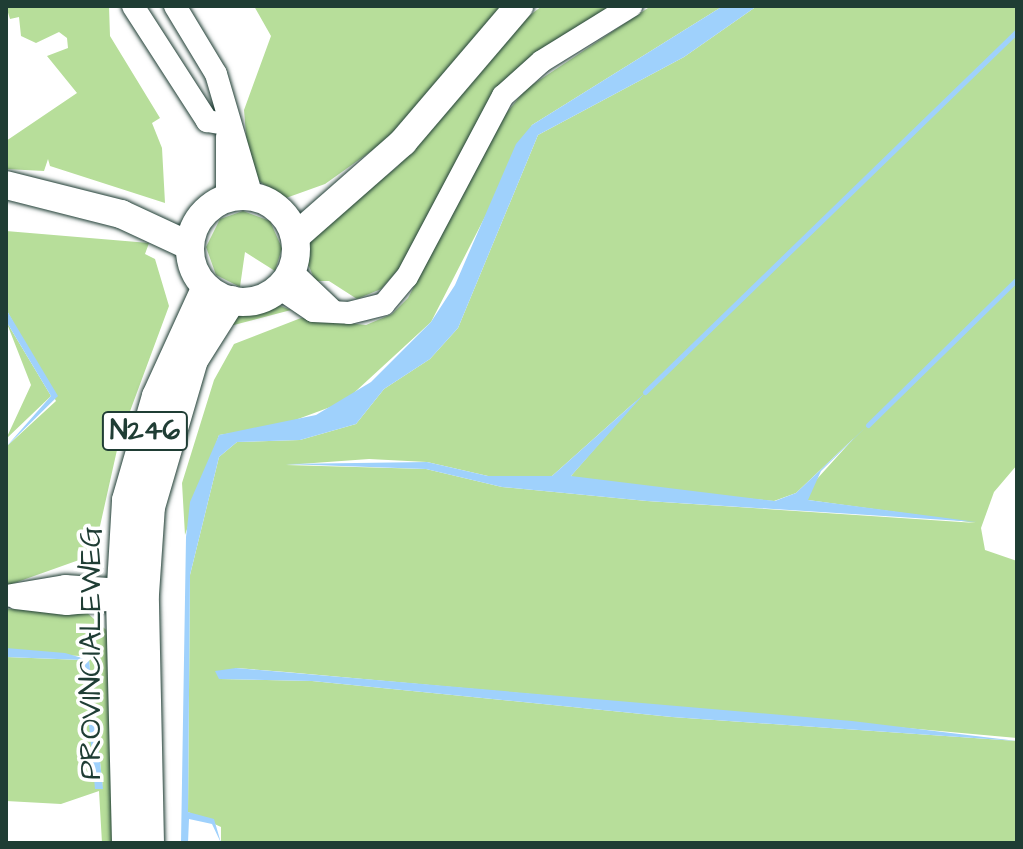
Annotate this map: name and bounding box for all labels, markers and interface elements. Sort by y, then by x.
road number: N246 [101,407,189,455]
street label: PROVINCIALEWEG [73,526,109,780]

